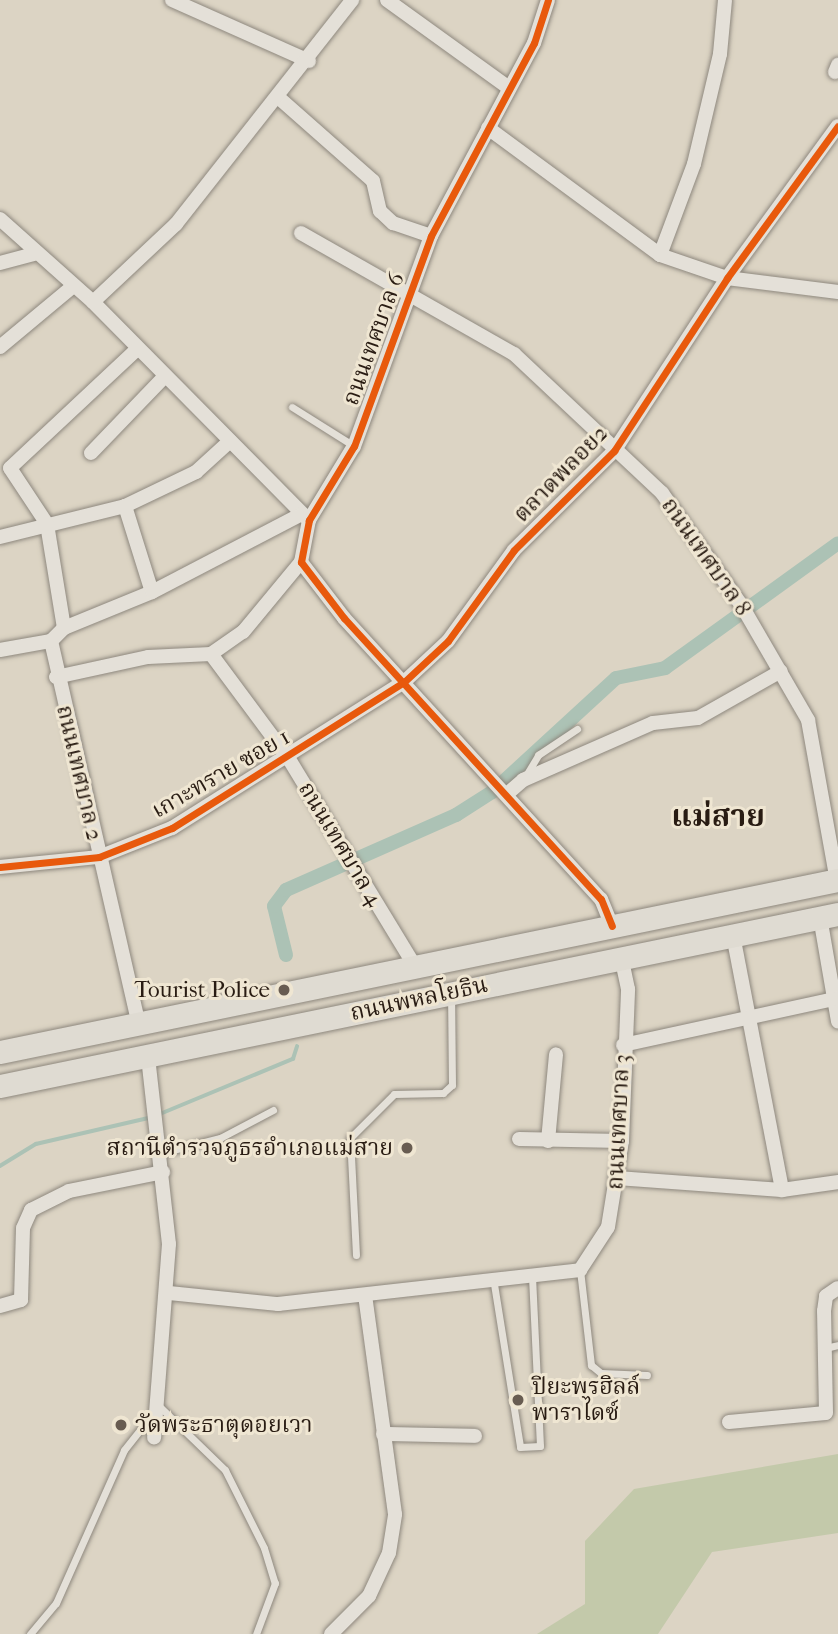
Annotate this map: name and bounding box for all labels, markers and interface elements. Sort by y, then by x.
street label: ถนนเทศบาล 6 [337,269,411,409]
street label: ตลาดพลอย2 [508,420,614,528]
street label: ถนนเทศบาล 8 [655,492,757,622]
street label: ถนนเทศบาล 2 [50,702,108,844]
street label: เกาะทราย ซอย 1 [147,723,295,825]
street label: ถนนเทศบาล 4 [292,777,388,911]
district label: แม่สาย [671,799,765,835]
street label: ถนนพหลโยธิน [348,971,490,1027]
place label: Tourist Police [135,976,270,1004]
marker: Tourist Police [276,982,292,998]
street label: ถนนเทศบาล 3 [602,1053,636,1191]
place label: สถานีตำรวจภูธรอำเภอแม่สาย [107,1134,393,1162]
marker: สถานีตำรวจภูธรอำเภอแม่สาย [399,1140,415,1156]
place label: ปิยะพรฮิลล์ พาราไดซ์ [532,1373,640,1427]
marker: ปิยะพรฮิลล์ พาราไดซ์ [510,1392,526,1408]
place label: วัดพระธาตุดอยเวา [135,1411,313,1439]
marker: วัดพระธาตุดอยเวา [113,1417,129,1433]

